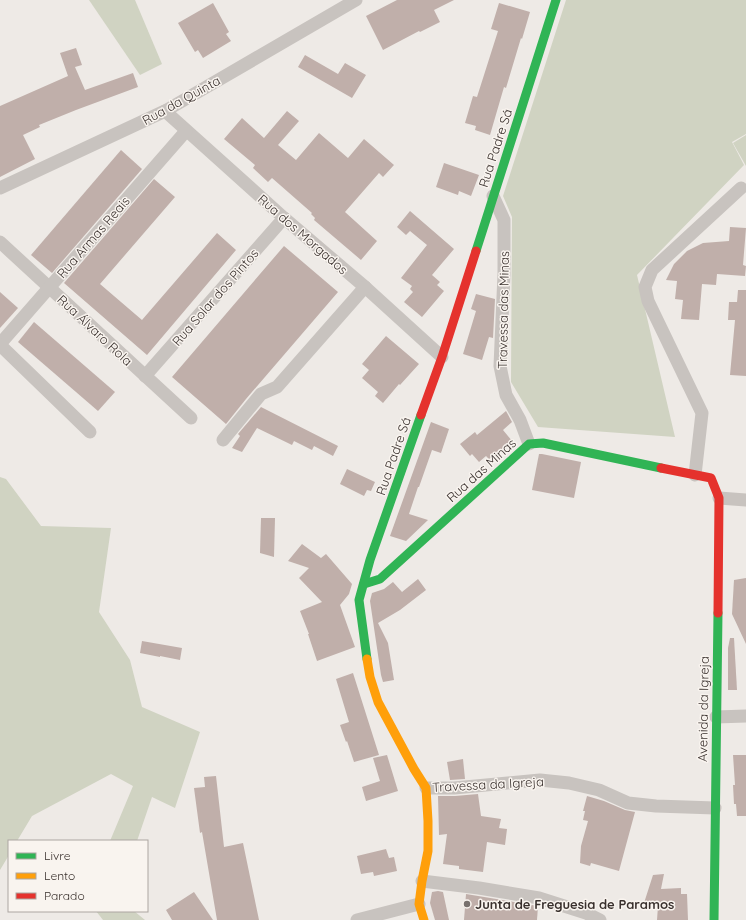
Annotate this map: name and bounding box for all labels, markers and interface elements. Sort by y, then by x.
street label: Rua da Quinta [139,72,223,128]
street label: Rua Padre Sá [475,107,515,189]
street label: Rua dos Morgados [255,191,351,277]
street label: Rua Armas Reais [53,193,133,281]
street label: Rua Solar dos Pintos [168,245,262,349]
street label: Travessa das Minas [494,251,512,369]
street label: Rua Álvaro Rola [54,291,136,369]
street label: Rua Padre Sá [372,415,414,497]
street label: Rua das Minas [443,435,519,505]
street label: Avenida da Igreja [694,656,712,762]
street label: Travessa da Igreja [432,773,544,795]
legend [8,840,148,912]
text: Livre [44,848,71,863]
text: Lento [44,868,75,883]
text: Parado [44,888,85,903]
place label: Junta de Freguesia de Paramos [475,896,674,912]
marker: Junta de Freguesia de Paramos [462,899,472,909]

